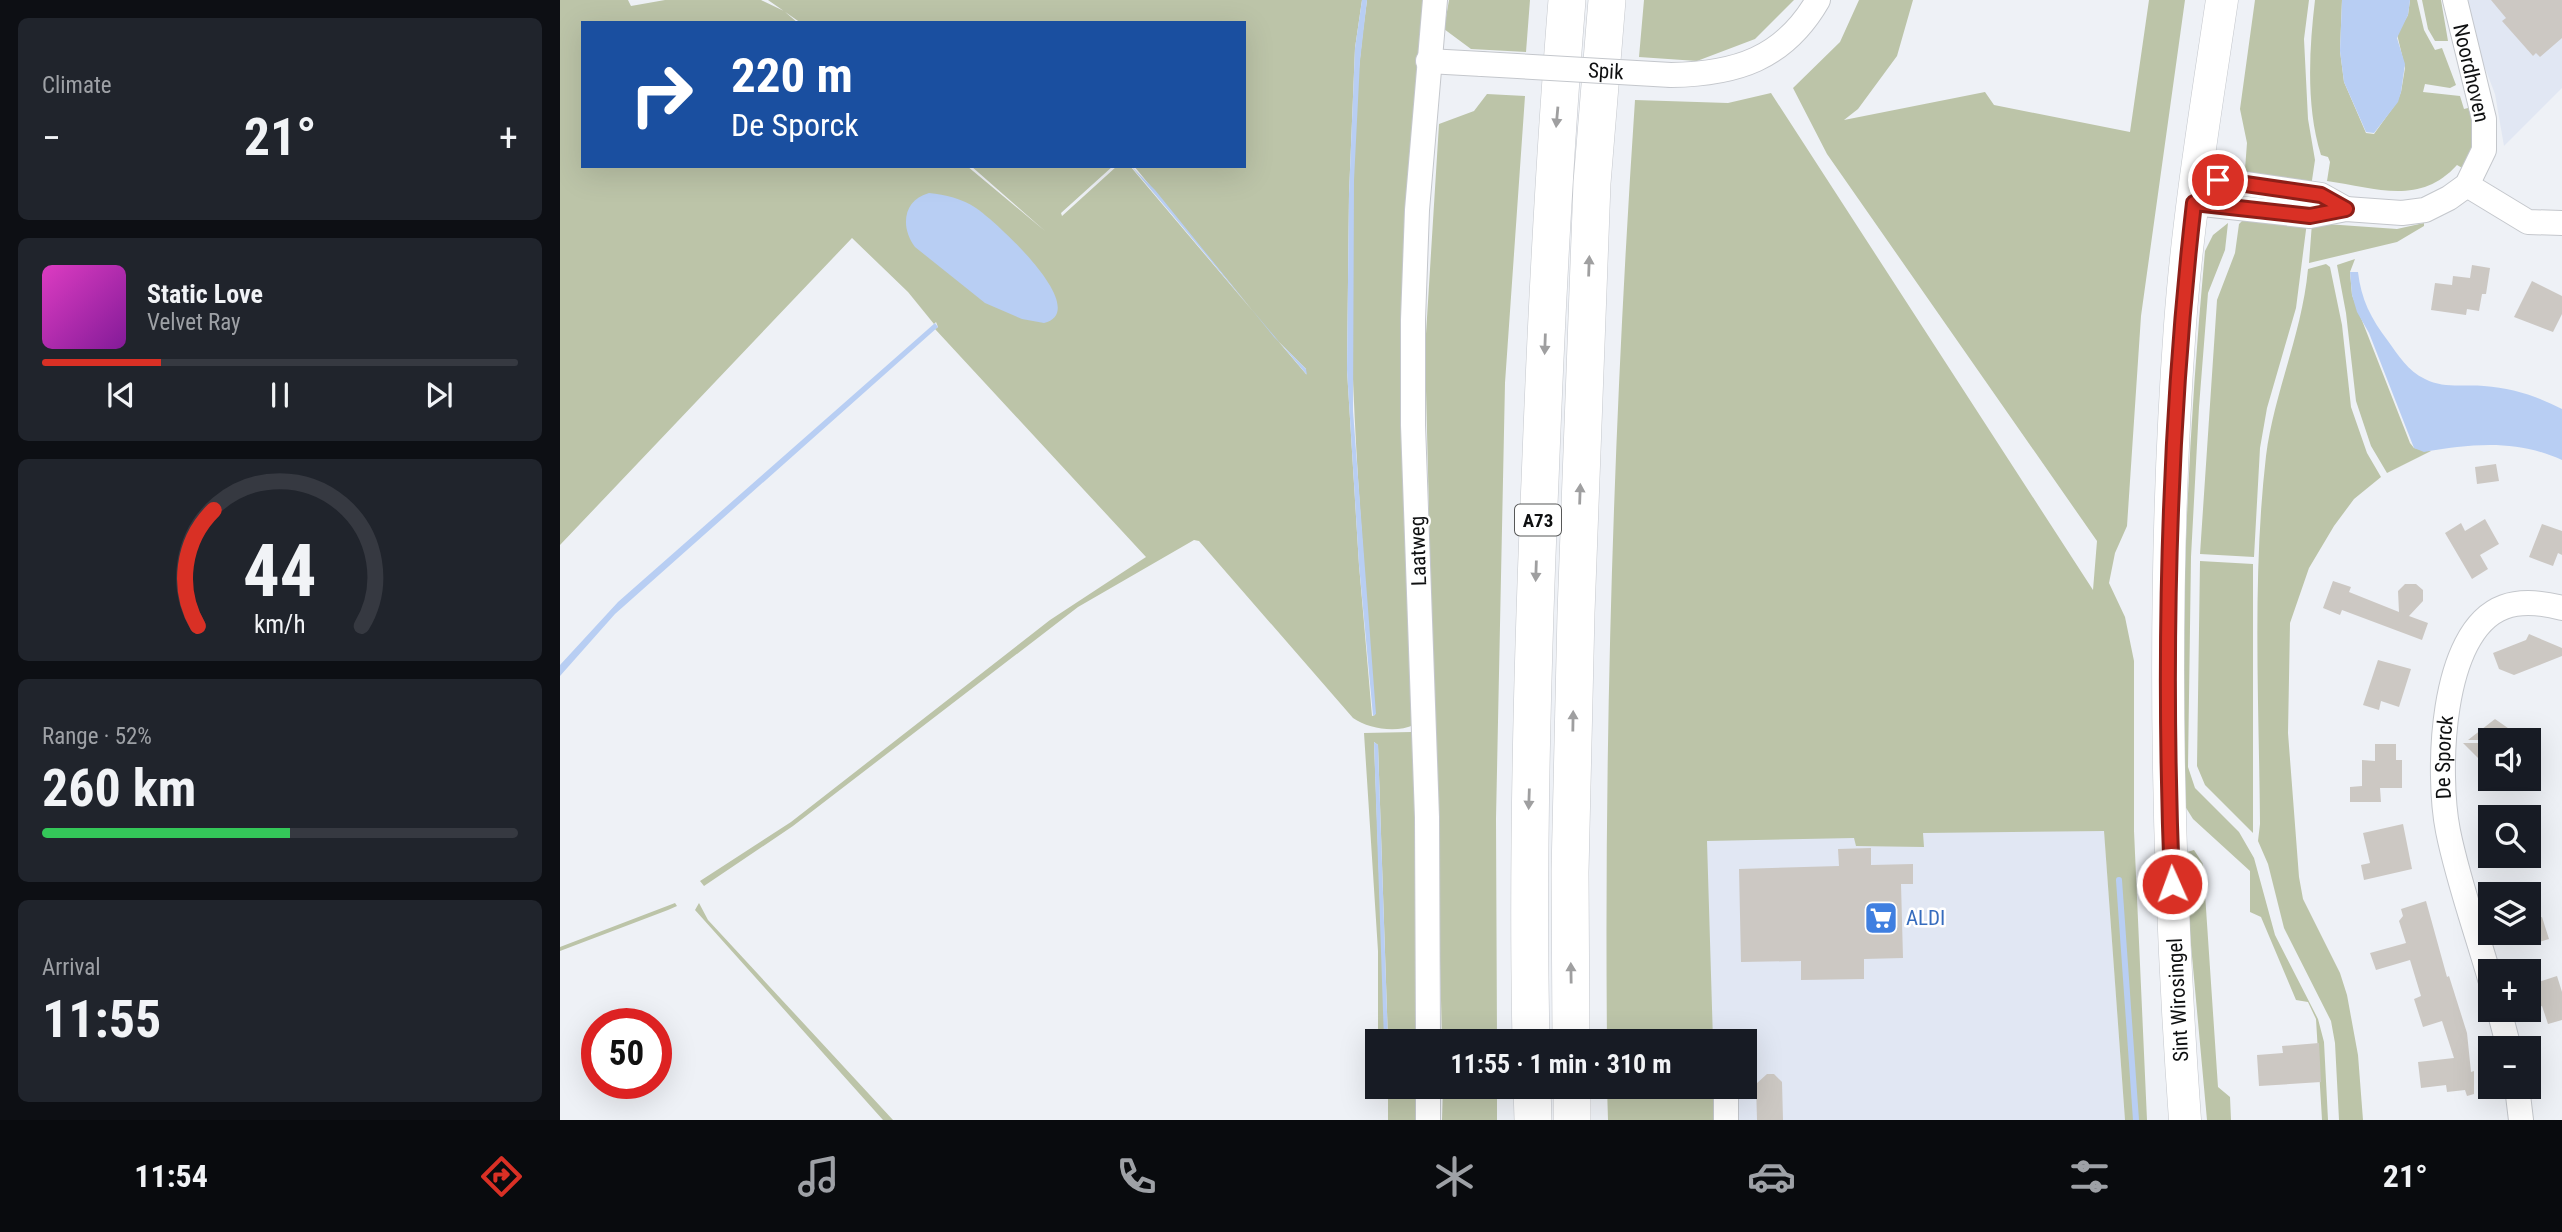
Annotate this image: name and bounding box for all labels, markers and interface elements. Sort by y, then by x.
street label: Noordhoven [2448,22,2494,124]
text: 220 m [731,47,853,104]
icon: right [616,49,707,140]
street label: Spik [1587,58,1625,84]
text: Climate [42,72,112,99]
text: De Sporck [731,106,859,144]
one-way arrow [1551,106,1562,128]
text: 21° [244,107,316,168]
text: − [42,116,61,160]
text: + [499,116,518,160]
pin [2188,150,2248,210]
icon: arrive [2199,161,2237,199]
one-way arrow [1583,255,1594,277]
text: Static Love [147,279,263,309]
text: Velvet Ray [147,309,241,336]
one-way arrow [1540,333,1551,355]
icon: previous [102,376,140,414]
icon: pause [261,376,299,414]
icon: next [420,376,458,414]
one-way arrow [1575,482,1586,504]
road number: A73 [1515,505,1561,536]
street label: Laatweg [1405,516,1431,586]
text: 44 [243,528,317,614]
one-way arrow [1530,561,1541,583]
text: km/h [254,610,306,639]
one-way arrow [1568,710,1579,732]
street label: De Sporck [2431,713,2458,800]
text: Range · 52% [42,723,152,750]
map controls [2478,728,2541,1099]
button: sound [2478,728,2541,791]
text: 260 km [42,758,196,819]
one-way arrow [1524,788,1535,810]
button: search [2478,805,2541,868]
position arrow [2135,847,2209,921]
button: layers [2478,882,2541,945]
supermarket icon: ALDI [1862,899,1900,937]
place label: ALDI [1906,906,1945,930]
street label: Sint Wirosingel [2163,937,2193,1063]
text: Arrival [42,954,101,981]
button: + [2478,959,2541,1022]
one-way arrow [1565,962,1577,984]
text: 11:55 [42,989,161,1050]
speed limit sign: 50 [581,1008,672,1099]
button: − [2478,1036,2541,1099]
text: 11:55 · 1 min · 310 m [1451,1049,1671,1079]
icon: directions [477,1152,526,1201]
icon: music [794,1152,843,1201]
icon: phone [1112,1152,1161,1201]
icon: climate [1430,1152,1479,1201]
icon: car [1747,1152,1796,1201]
icon: filters [2065,1152,2114,1201]
text: 11:54 [134,1157,208,1195]
text: 21° [2383,1157,2428,1195]

